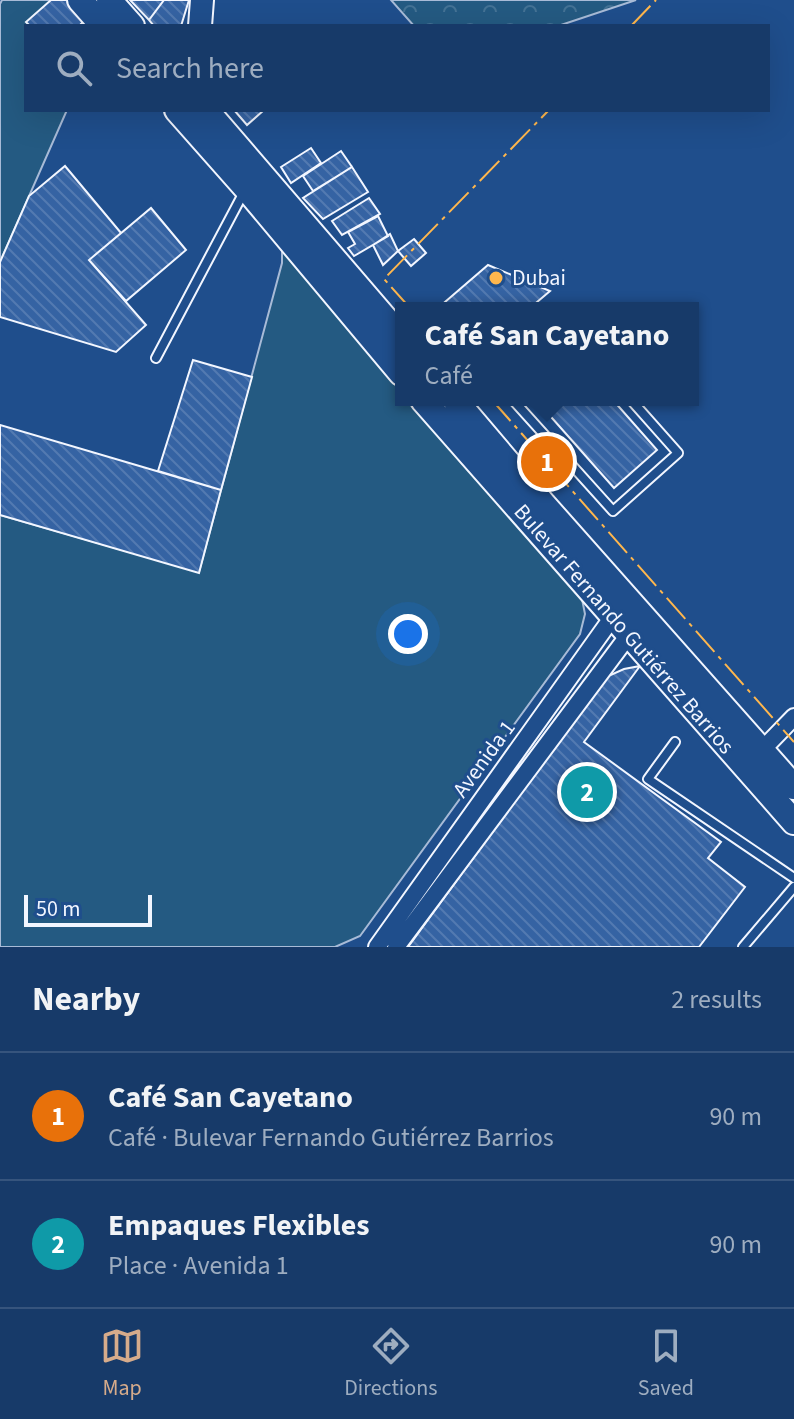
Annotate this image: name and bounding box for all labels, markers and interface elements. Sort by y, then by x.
search box [24,24,770,112]
icon: search [52,46,96,90]
text: Search here [116,47,264,90]
place label: Dubai [512,262,566,294]
marker: Dubai [487,269,505,287]
popup [395,302,699,406]
text: Café San Cayetano [425,314,669,357]
text: Café [425,357,473,394]
pin: 1 [521,432,573,492]
street label: Bulevar Fernando Gutiérrez Barrios [506,497,742,761]
your location [388,614,428,654]
street label: Avenida 1 [445,714,523,804]
pin: 2 [561,762,613,822]
scale bar [24,891,152,927]
text: 50 m [36,893,81,925]
text: Nearby [32,975,140,1024]
text: 2 results [671,981,762,1018]
text: Café San Cayetano [108,1076,353,1119]
text: 1 [51,1098,65,1135]
text: 90 m [709,1098,762,1135]
text: Café · Bulevar Fernando Gutiérrez Barrios [108,1119,554,1156]
text: Empaques Flexibles [108,1204,370,1247]
text: 2 [51,1226,65,1263]
text: 90 m [709,1226,762,1263]
text: Place · Avenida 1 [108,1247,289,1284]
tab: Map [100,1324,144,1404]
tab: Directions [344,1324,437,1404]
tab: Saved [638,1324,694,1404]

